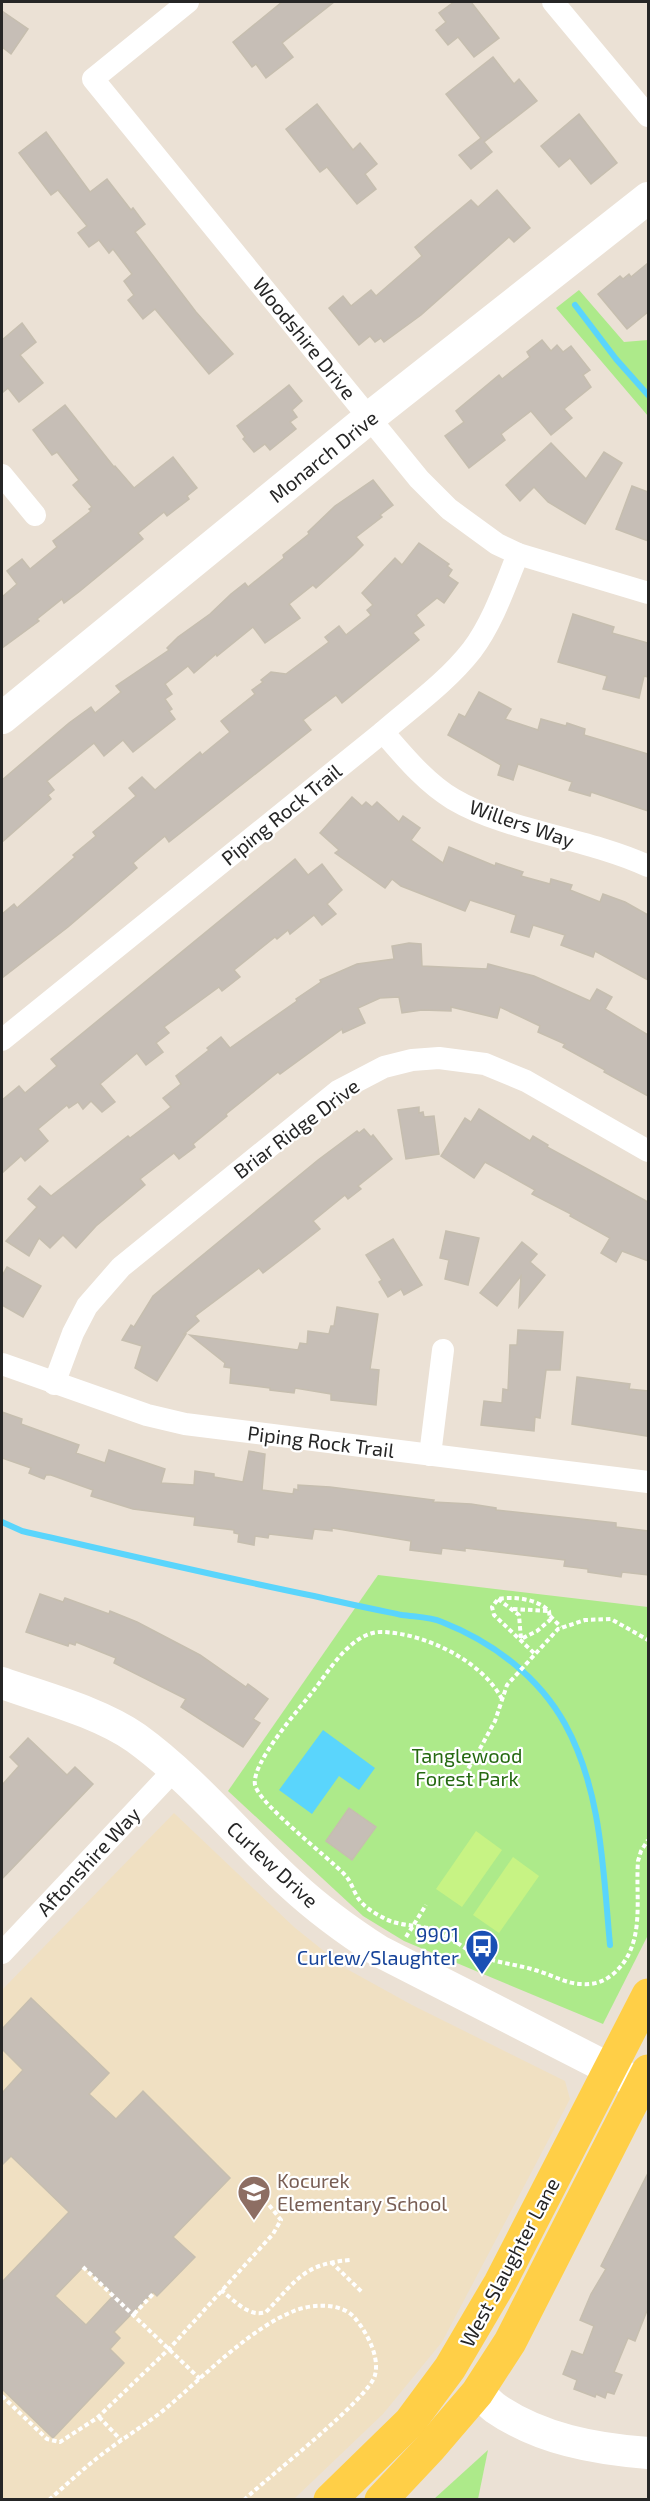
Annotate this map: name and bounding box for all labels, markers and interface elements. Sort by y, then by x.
street label: Woodshire Drive [248,272,362,404]
street label: Monarch Drive [264,405,382,507]
street label: Piping Rock Trail [216,758,346,870]
street label: Willers Way [466,794,578,852]
street label: Briar Ridge Drive [228,1073,364,1183]
street label: Piping Rock Trail [246,1420,396,1462]
park label: Tanglewood Forest Park [412,1743,522,1790]
street label: Aftonshire Way [31,1801,145,1920]
street label: Curlew Drive [223,1816,323,1912]
place label: 9901 Curlew/Slaughter [297,1922,459,1969]
bus stop icon: 9901 Curlew/Slaughter [464,1928,500,1975]
place label: Kocurek Elementary School [277,2168,447,2215]
street label: West Slaughter Lane [454,2173,564,2351]
school or university icon: Kocurek Elementary School [236,2174,272,2221]

